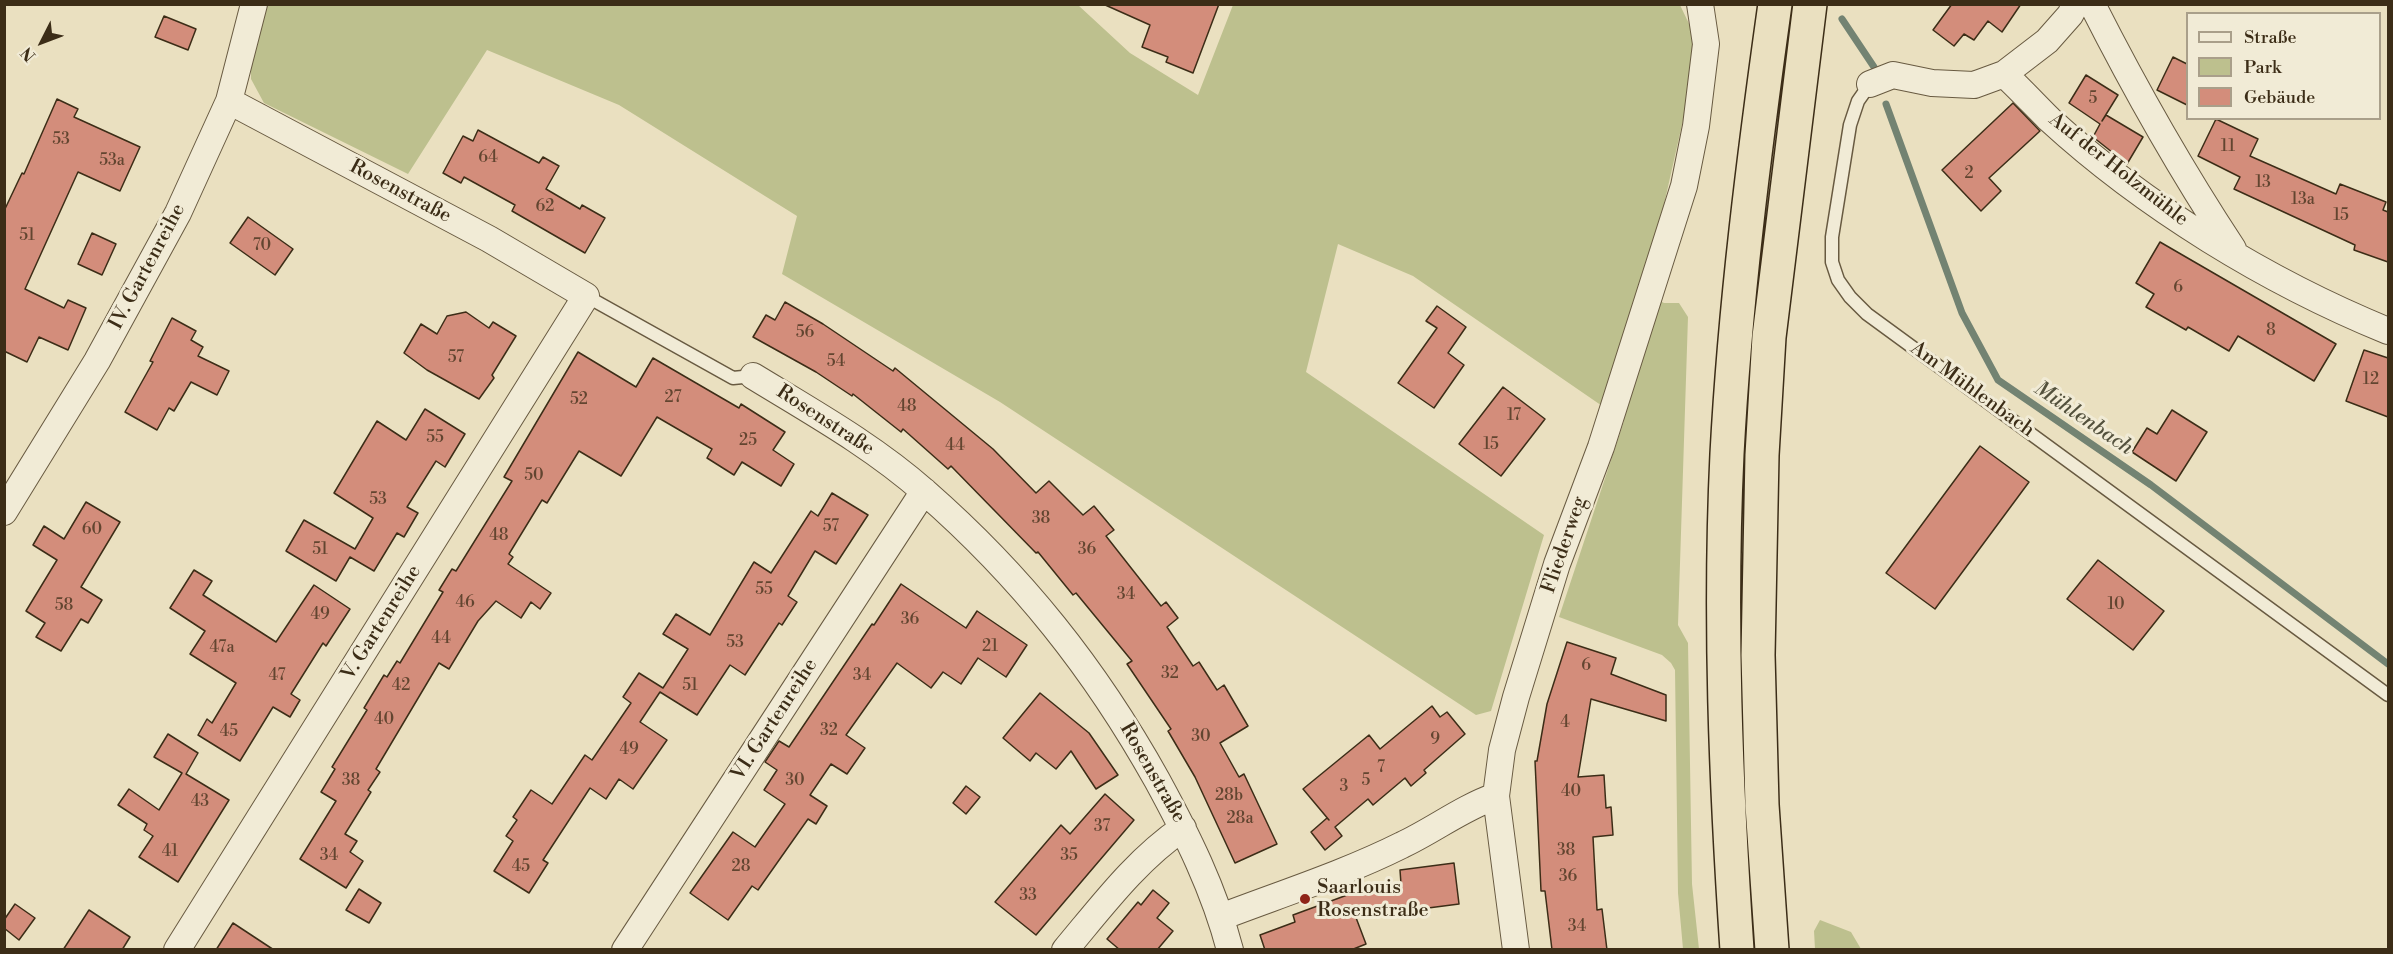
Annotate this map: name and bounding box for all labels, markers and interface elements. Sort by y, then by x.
north arrow [12,12,72,72]
legend [2186,12,2381,120]
text: Straße [2244,26,2297,49]
text: N [17,43,40,65]
text: Park [2244,56,2281,79]
text: Gebäude [2244,86,2315,109]
house number: 5 [2089,89,2097,109]
street label: Auf der Holzmühle [2044,108,2192,232]
house number: 53 [52,130,70,150]
house number: 11 [2221,137,2235,157]
house number: 64 [478,148,498,168]
house number: 53a [99,151,125,171]
street label: Rosenstraße [345,155,455,229]
house number: 2 [1964,164,1974,184]
house number: 13 [2255,173,2271,193]
house number: 13a [2291,190,2315,210]
house number: 62 [536,197,554,217]
street label: IV. Gartenreihe [105,200,191,334]
house number: 15 [2333,206,2349,226]
house number: 51 [19,226,35,246]
house number: 70 [253,236,271,256]
house number: 6 [2173,278,2183,298]
house number: 8 [2266,321,2276,341]
house number: 56 [796,323,814,343]
street label: Am Mühlenbach [1905,337,2039,443]
house number: 57 [448,348,464,368]
house number: 54 [827,352,845,372]
house number: 12 [2363,370,2379,390]
water label: Mühlenbach [2029,377,2137,461]
street label: Rosenstraße [772,381,878,461]
house number: 27 [664,388,682,408]
house number: 52 [570,390,588,410]
house number: 48 [897,397,917,417]
house number: 17 [1507,406,1521,426]
house number: 55 [426,428,444,448]
house number: 25 [739,431,757,451]
house number: 15 [1483,435,1499,455]
house number: 44 [945,436,965,456]
house number: 50 [524,466,544,486]
house number: 53 [369,490,387,510]
street label: Fliederweg [1537,493,1593,597]
house number: 38 [1032,509,1050,529]
house number: 57 [823,517,839,537]
house number: 60 [82,520,102,540]
house number: 48 [489,526,509,546]
house number: 51 [312,540,328,560]
house number: 36 [1078,540,1096,560]
street label: V. Gartenreihe [337,561,427,685]
house number: 55 [755,580,773,600]
house number: 34 [1117,585,1135,605]
house number: 46 [455,593,475,613]
house number: 10 [2108,595,2124,615]
house number: 58 [55,596,73,616]
house number: 49 [310,605,330,625]
house number: 36 [901,610,919,630]
house number: 44 [431,629,451,649]
house number: 53 [726,633,744,653]
house number: 21 [982,637,998,657]
house number: 47a [209,638,235,658]
street label: VI. Gartenreihe [727,654,823,786]
house number: 6 [1581,656,1591,676]
house number: 32 [1161,664,1179,684]
house number: 47 [269,666,285,686]
house number: 34 [853,666,871,686]
house number: 42 [392,676,410,696]
house number: 51 [682,676,698,696]
house number: 40 [374,710,394,730]
house number: 4 [1560,713,1570,733]
street label: Rosenstraße [1114,719,1190,827]
house number: 32 [820,721,838,741]
house number: 45 [220,722,238,742]
house number: 30 [1191,727,1211,747]
house number: 9 [1430,730,1440,750]
house number: 49 [619,740,639,760]
house number: 7 [1377,758,1385,778]
house number: 38 [342,771,360,791]
house number: 30 [785,771,805,791]
house number: 5 [1362,771,1370,791]
house number: 3 [1340,777,1348,797]
house number: 40 [1561,782,1581,802]
house number: 28b [1215,786,1243,806]
house number: 43 [191,792,209,812]
house number: 28a [1226,809,1254,829]
house number: 37 [1094,817,1110,837]
house number: 38 [1557,841,1575,861]
house number: 41 [162,842,178,862]
house number: 34 [320,846,338,866]
house number: 35 [1060,846,1078,866]
house number: 45 [512,857,530,877]
house number: 28 [732,857,750,877]
house number: 36 [1559,867,1577,887]
place label: Saarlouis Rosenstraße [1317,876,1429,923]
house number: 33 [1019,886,1037,906]
marker: Saarlouis Rosenstraße [1298,892,1312,906]
house number: 34 [1568,917,1586,937]

